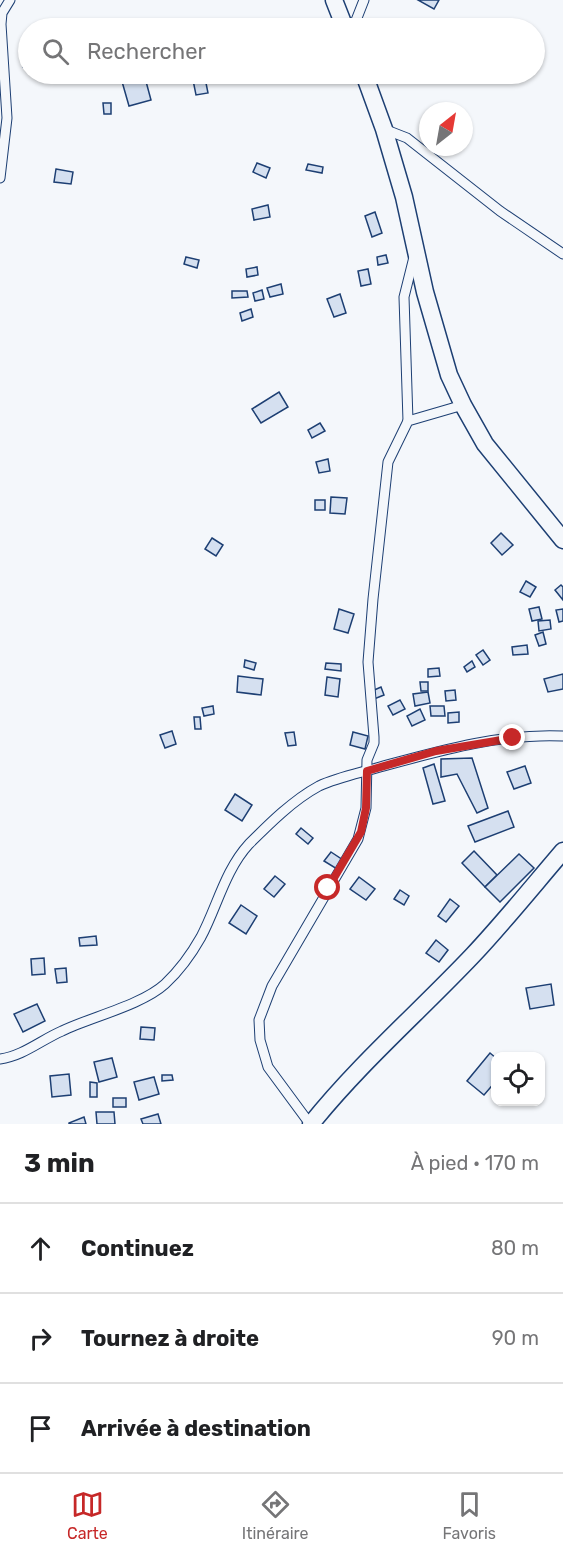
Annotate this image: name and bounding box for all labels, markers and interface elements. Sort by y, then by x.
search box [18,18,545,84]
icon: search [39,35,72,68]
text: Rechercher [87,38,206,65]
north arrow [419,102,473,156]
route end [499,724,525,750]
route start [314,874,340,900]
map controls [491,1052,545,1106]
button: locate [491,1052,545,1106]
text: 3 min [24,1148,95,1179]
text: À pied · 170 m [411,1151,539,1175]
icon: ahead [24,1232,57,1265]
text: Continuez [81,1235,194,1262]
text: 80 m [491,1236,539,1260]
icon: right [24,1322,57,1355]
text: Tournez à droite [81,1325,259,1352]
text: 90 m [492,1326,539,1350]
icon: arrive [24,1412,57,1445]
text: Arrivée à destination [81,1415,311,1442]
tab: Carte [67,1488,108,1543]
tab: Itinéraire [242,1488,309,1543]
tab: Favoris [443,1488,496,1543]

